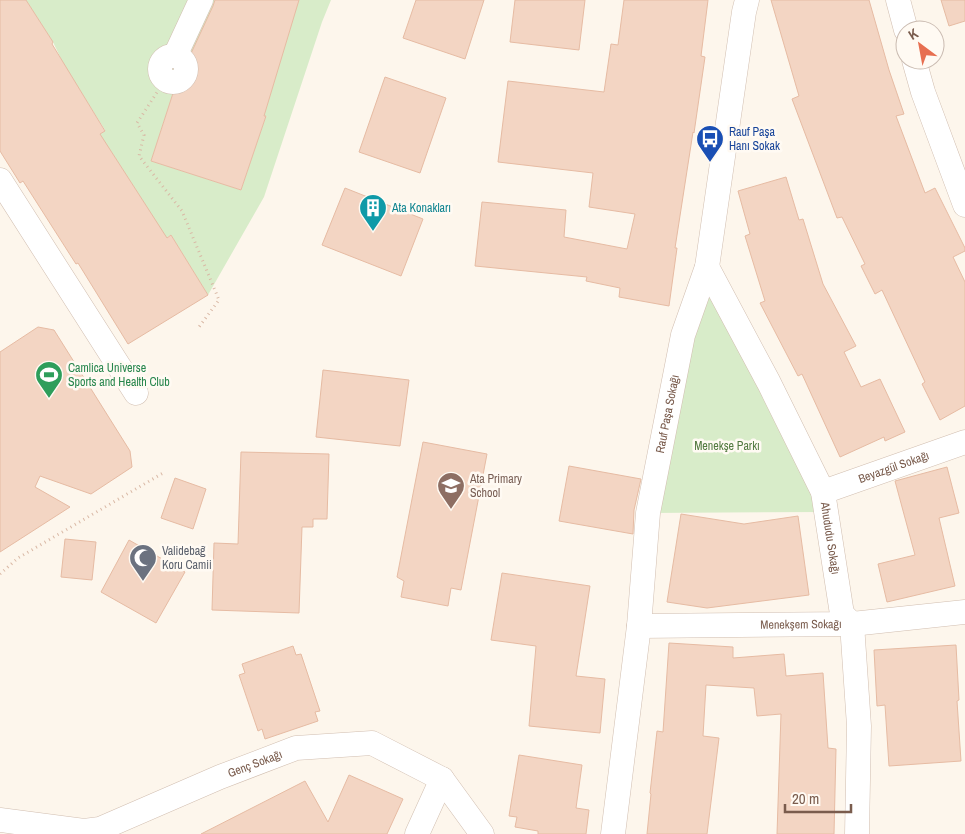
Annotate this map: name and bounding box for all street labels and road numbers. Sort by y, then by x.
street label: Rauf Paşa Sokağı [652,373,683,454]
street label: Beyazgül Sokağı [856,447,931,487]
street label: Ahududu Sokağı [817,500,844,576]
street label: Menekşem Sokağı [760,616,842,633]
street label: Genç Sokağı [225,746,284,781]

